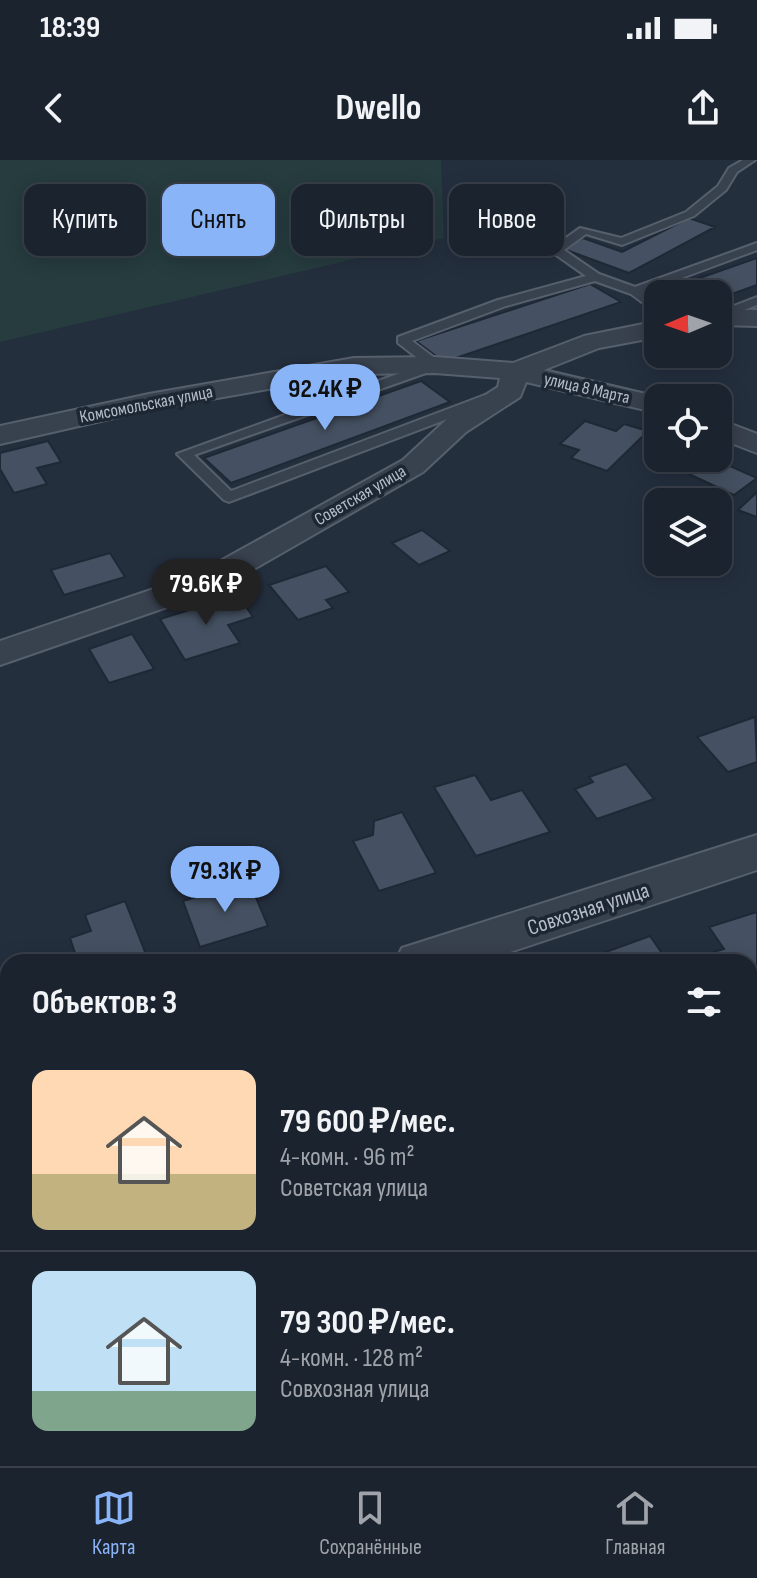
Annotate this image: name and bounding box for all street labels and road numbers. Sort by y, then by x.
street label: улица 8 Марта [542,368,632,409]
street label: Комсомольская улица [78,381,215,428]
street label: Советская улица [311,461,410,530]
street label: Совхозная улица [524,877,653,942]

